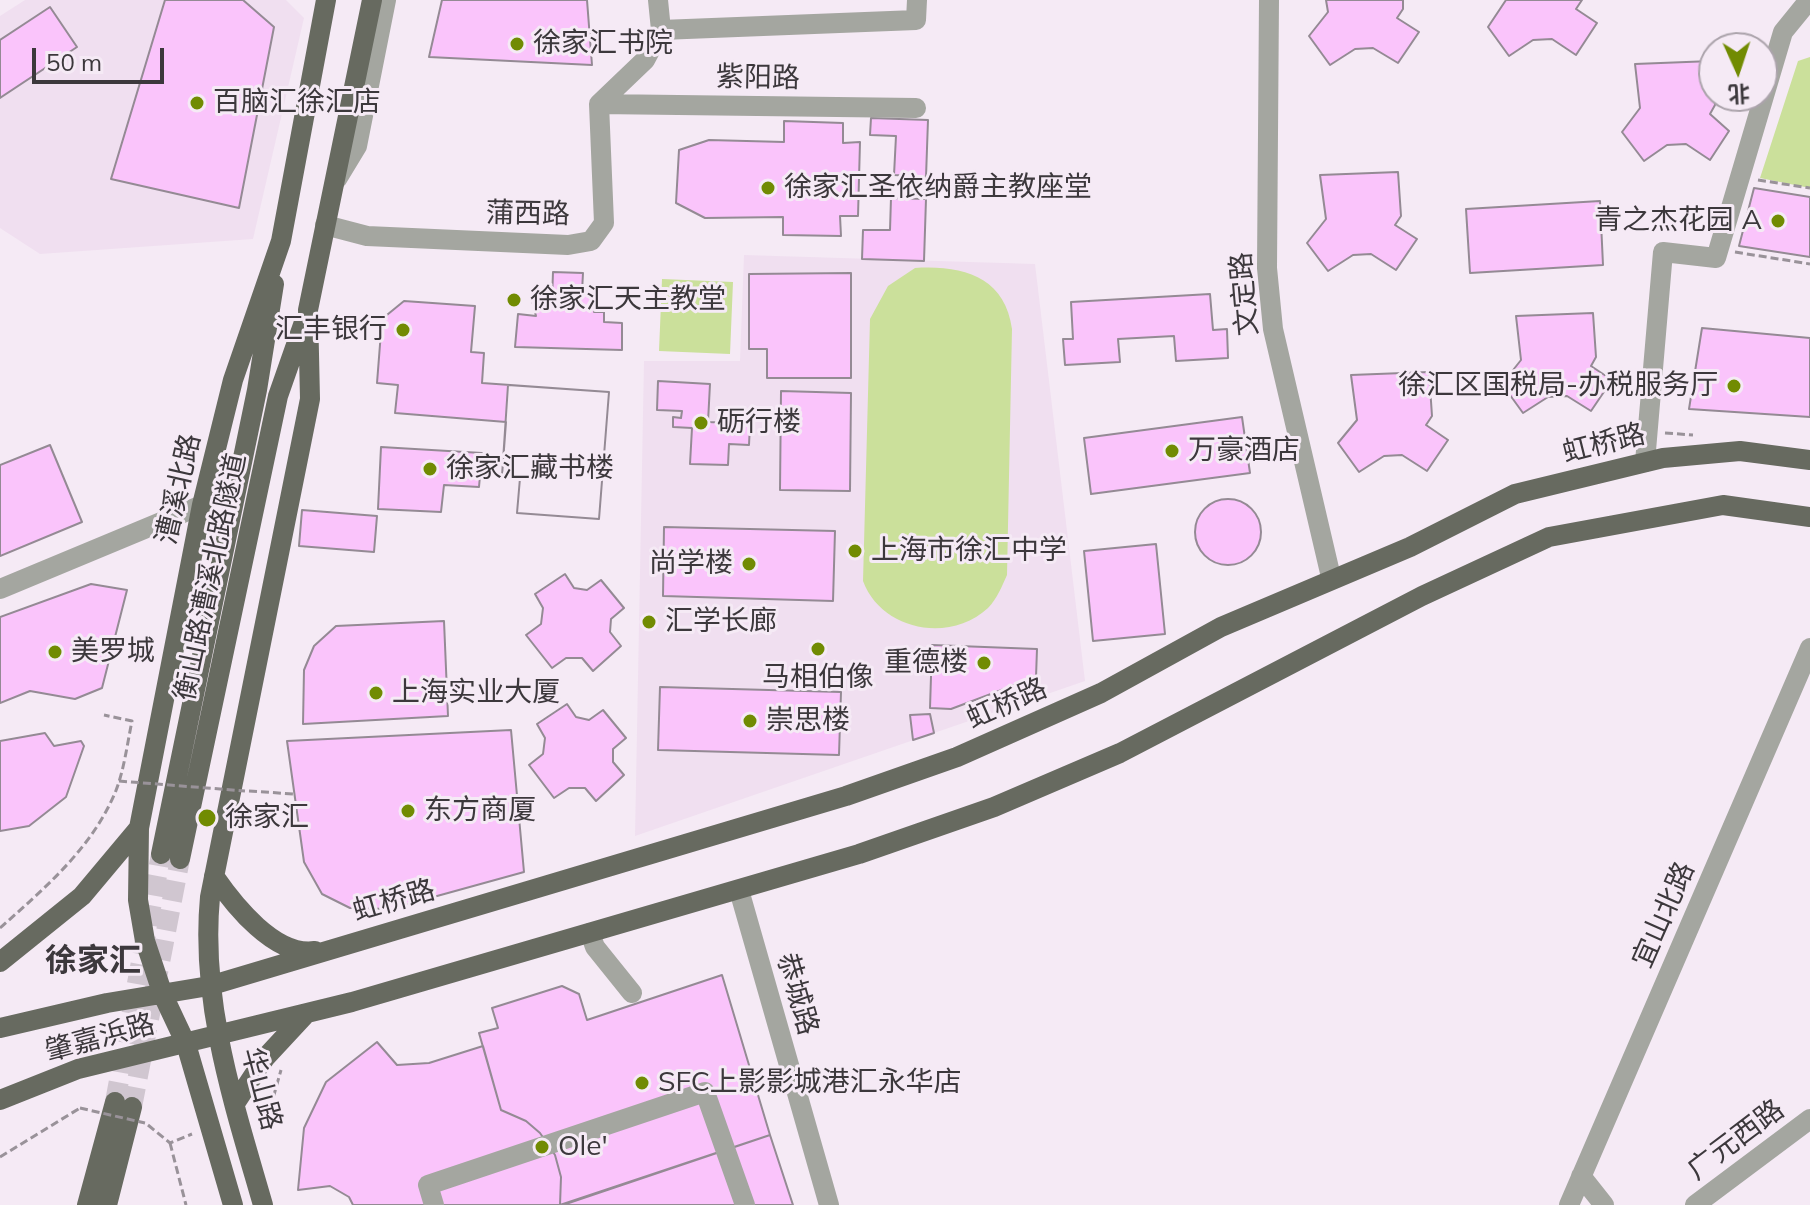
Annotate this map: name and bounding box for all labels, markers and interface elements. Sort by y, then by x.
place label: 徐家汇书院 [533,27,673,61]
scale bar [36,32,168,82]
north arrow [1698,32,1778,112]
marker: 徐家汇书院 [508,35,526,53]
text: 50 m [46,47,102,77]
street label: 紫阳路 [716,60,800,96]
text: 北 [1727,79,1751,109]
place label: 百脑汇徐汇店 [213,86,381,120]
marker: 百脑汇徐汇店 [188,94,206,112]
place label: 徐家汇圣依纳爵主教座堂 [784,171,1092,205]
marker: 徐家汇圣依纳爵主教座堂 [759,179,777,197]
street label: 蒲西路 [486,196,570,232]
place label: 青之杰花园 A [1594,204,1762,238]
marker: 青之杰花园 A [1769,212,1787,230]
street label: 文定路 [1225,251,1265,337]
place label: 徐家汇天主教堂 [530,283,726,317]
marker: 徐家汇天主教堂 [505,291,523,309]
place label: 汇丰银行 [275,313,387,347]
marker: 汇丰银行 [394,321,412,339]
place label: 徐汇区国税局-办税服务厅 [1398,369,1718,403]
marker: 徐汇区国税局-办税服务厅 [1725,377,1743,395]
place label: 砺行楼 [717,406,801,440]
marker: 砺行楼 [692,414,710,432]
street label: 虹桥路 [1559,418,1649,470]
street label: 漕溪北路 [150,431,208,547]
place label: 万豪酒店 [1188,434,1300,468]
marker: 万豪酒店 [1163,442,1181,460]
street label: 衡山路漕溪北路隧道 [168,450,254,704]
place label: 徐家汇藏书楼 [446,452,614,486]
marker: 徐家汇藏书楼 [421,460,439,478]
place label: 上海市徐汇中学 [871,534,1067,568]
marker: 上海市徐汇中学 [846,542,864,560]
place label: 尚学楼 [649,547,733,581]
marker: 尚学楼 [740,555,758,573]
place label: 汇学长廊 [665,605,777,639]
marker: 汇学长廊 [640,613,658,631]
place label: 美罗城 [71,635,155,669]
marker: 马相伯像 [809,640,827,658]
marker: 美罗城 [46,643,64,661]
place label: 重德楼 [884,646,968,680]
marker: 重德楼 [975,654,993,672]
place label: 马相伯像 [762,661,874,695]
street label: 虹桥路 [962,672,1052,736]
place label: 上海实业大厦 [392,676,560,710]
marker: 上海实业大厦 [367,684,385,702]
place label: 崇思楼 [766,704,850,738]
marker: 崇思楼 [741,712,759,730]
place label: 东方商厦 [424,794,536,828]
place label: 徐家汇 [225,801,309,835]
marker: 东方商厦 [399,802,417,820]
marker: 徐家汇 [196,807,218,829]
street label: 宜山北路 [1626,857,1702,973]
street label: 虹桥路 [349,873,439,929]
district label: 徐家汇 [45,942,141,980]
street label: 恭城路 [769,949,825,1039]
street label: 肇嘉浜路 [42,1007,158,1069]
street label: 华山路 [234,1044,288,1134]
place label: SFC上影影城港汇永华店 [658,1066,962,1100]
marker: SFC上影影城港汇永华店 [633,1074,651,1092]
street label: 广元西路 [1681,1093,1791,1187]
place label: Ole' [558,1130,608,1164]
marker: Ole' [533,1138,551,1156]

